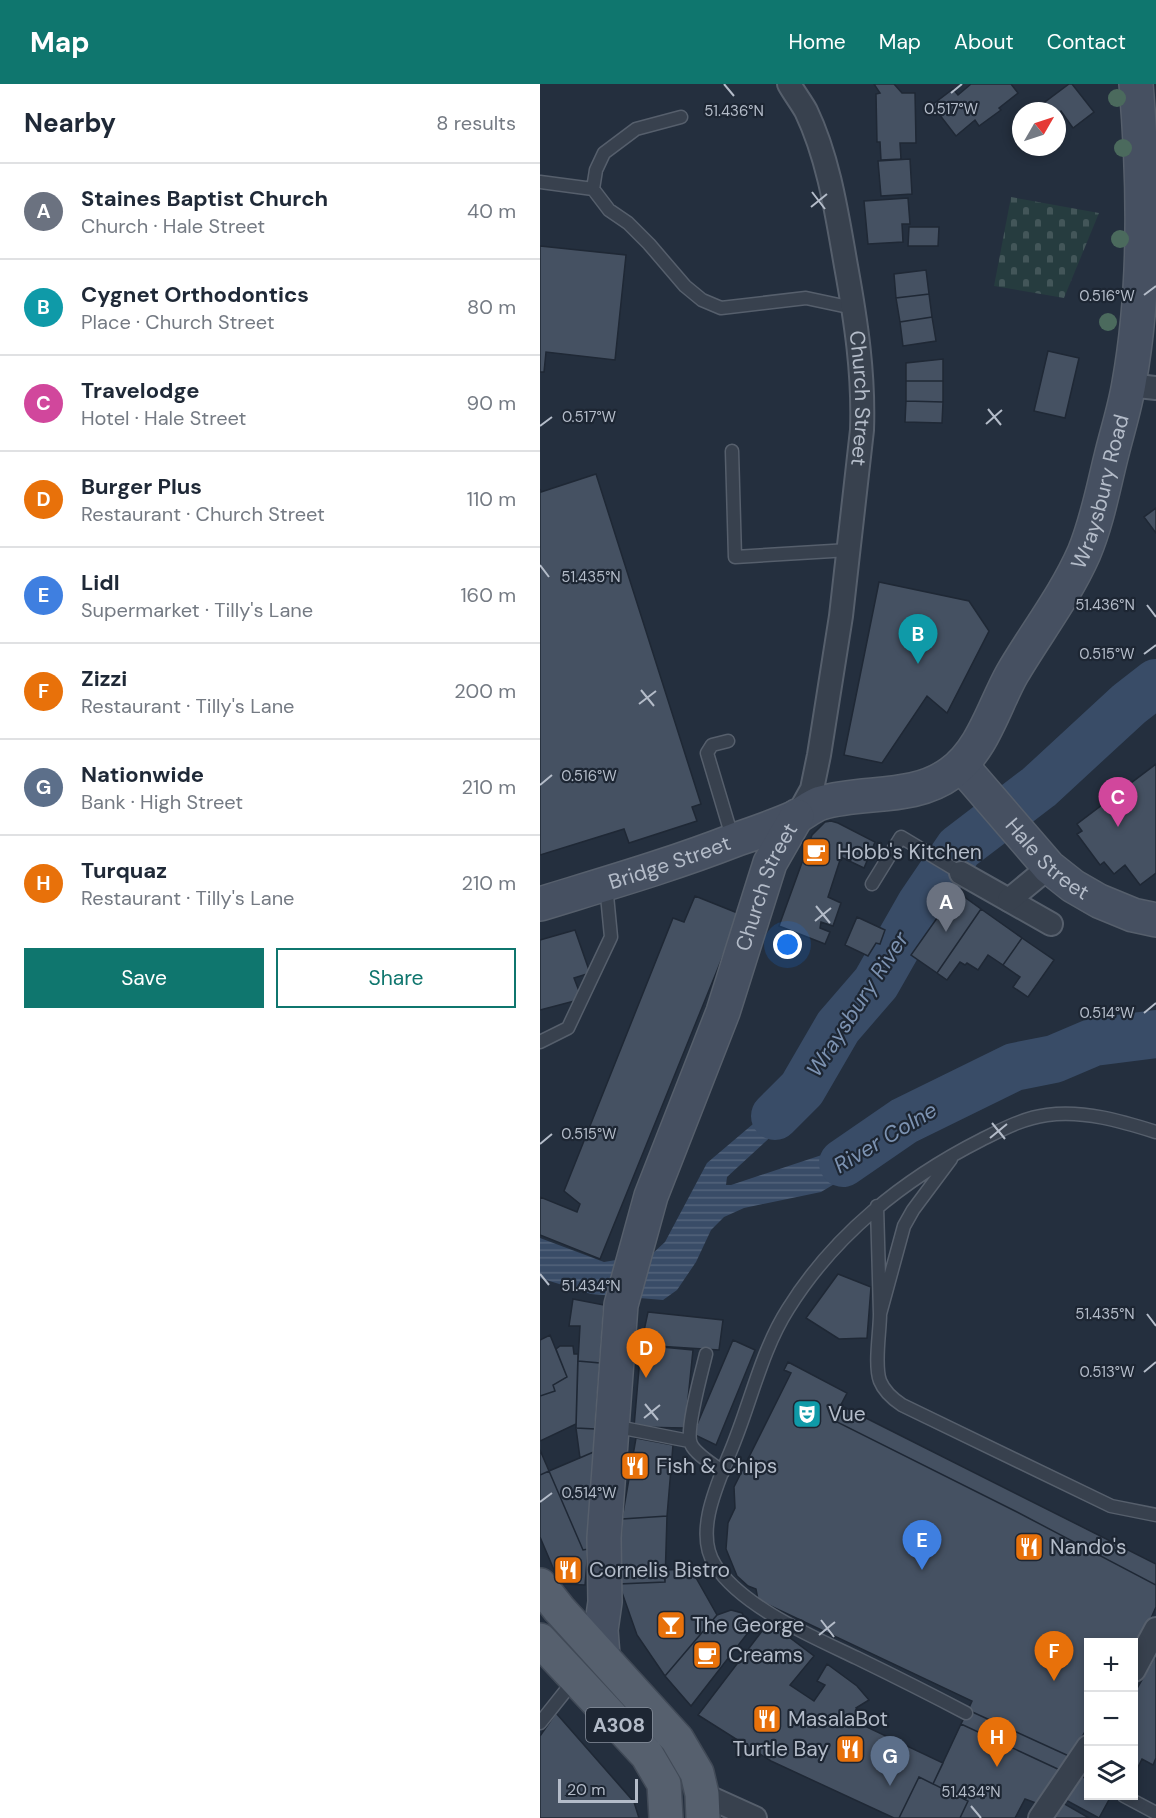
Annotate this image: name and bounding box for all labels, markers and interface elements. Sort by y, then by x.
text: Map [30,24,90,61]
text: Home [788,28,846,56]
text: Map [879,28,921,56]
text: About [954,28,1014,56]
text: Contact [1047,28,1126,56]
text: 0.517°W [924,99,979,119]
text: 51.436°N [704,101,764,121]
north arrow [1012,102,1066,156]
text: Nearby [24,106,116,140]
text: 8 results [436,110,516,136]
text: Staines Baptist Church [81,184,328,213]
text: A [36,198,51,224]
text: 40 m [467,198,516,224]
text: Church · Hale Street [81,213,265,239]
text: Cygnet Orthodontics [81,280,309,309]
text: 0.516°W [1079,286,1135,306]
text: B [37,294,50,320]
text: 80 m [467,294,516,320]
text: Place · Church Street [81,309,275,335]
street label: Church Street [843,329,876,468]
text: Travelodge [81,376,199,405]
text: C [36,390,51,416]
text: 90 m [467,390,516,416]
text: Hotel · Hale Street [81,405,246,431]
text: 0.517°W [562,407,617,427]
street label: Wraysbury Road [1064,411,1136,574]
text: Burger Plus [81,472,202,501]
text: D [36,486,51,512]
text: 110 m [467,486,516,512]
text: Restaurant · Church Street [81,501,325,527]
text: 51.435°N [561,567,621,587]
text: Lidl [81,568,120,597]
text: E [38,582,49,608]
text: 160 m [460,582,516,608]
text: 51.436°N [1075,595,1135,615]
text: Supermarket · Tilly's Lane [81,597,313,623]
pin: B [898,614,938,664]
text: 0.515°W [1079,644,1135,664]
text: Zizzi [81,664,127,693]
text: F [38,678,49,704]
text: 200 m [454,678,516,704]
text: Restaurant · Tilly's Lane [81,693,294,719]
text: Nationwide [81,760,204,789]
text: 0.516°W [561,766,617,786]
text: G [36,774,51,800]
text: 210 m [461,774,516,800]
pin: C [1098,778,1138,827]
text: Bank · High Street [81,789,243,815]
street label: Hale Street [999,812,1094,906]
street label: Church Street [729,818,804,955]
street label: Bridge Street [605,829,735,896]
cafe icon: Hobb's Kitchen [800,836,832,868]
place label: Hobb's Kitchen [837,838,982,866]
text: Turquaz [81,856,167,885]
text: H [36,870,51,896]
text: 210 m [461,870,516,896]
pin: A [926,882,966,932]
text: Restaurant · Tilly's Lane [81,885,294,911]
water label: Wraysbury River [800,925,916,1082]
your location [773,930,802,959]
button: Save [24,948,264,1008]
button: Share [276,948,516,1008]
text: 0.514°W [1079,1003,1135,1023]
water label: River Colne [828,1095,942,1180]
text: 0.515°W [561,1124,617,1144]
text: 51.434°N [561,1276,621,1296]
text: 51.435°N [1075,1304,1135,1324]
pin: D [626,1328,666,1378]
text: 0.513°W [1080,1362,1135,1382]
theatre icon: Vue [791,1398,823,1430]
place label: Vue [828,1400,866,1428]
restaurant icon: Fish & Chips [619,1450,651,1482]
place label: Fish & Chips [656,1452,777,1480]
text: 0.514°W [561,1483,617,1503]
pin: E [902,1520,941,1570]
restaurant icon: Nando's [1013,1531,1045,1563]
place label: Nando's [1050,1533,1127,1561]
restaurant icon: Cornelis Bistro [552,1554,584,1586]
place label: Cornelis Bistro [589,1556,730,1584]
bar icon: The George [655,1609,687,1641]
place label: The George [692,1611,804,1639]
pin: F [1034,1632,1074,1681]
map controls [1084,1638,1138,1800]
button: + [1084,1638,1138,1692]
cafe icon: Creams [691,1639,723,1671]
place label: Creams [728,1641,803,1669]
button: − [1084,1692,1138,1746]
restaurant icon: MasalaBot [751,1703,783,1735]
place label: MasalaBot [788,1705,888,1733]
road number: A308 [586,1708,652,1742]
pin: H [978,1718,1016,1767]
restaurant icon: Turtle Bay [834,1733,866,1765]
place label: Turtle Bay [733,1735,829,1763]
pin: G [870,1736,910,1786]
button: layers [1084,1746,1138,1800]
scale bar [558,1776,638,1804]
text: 20 m [567,1779,606,1800]
text: 51.434°N [941,1782,1001,1802]

